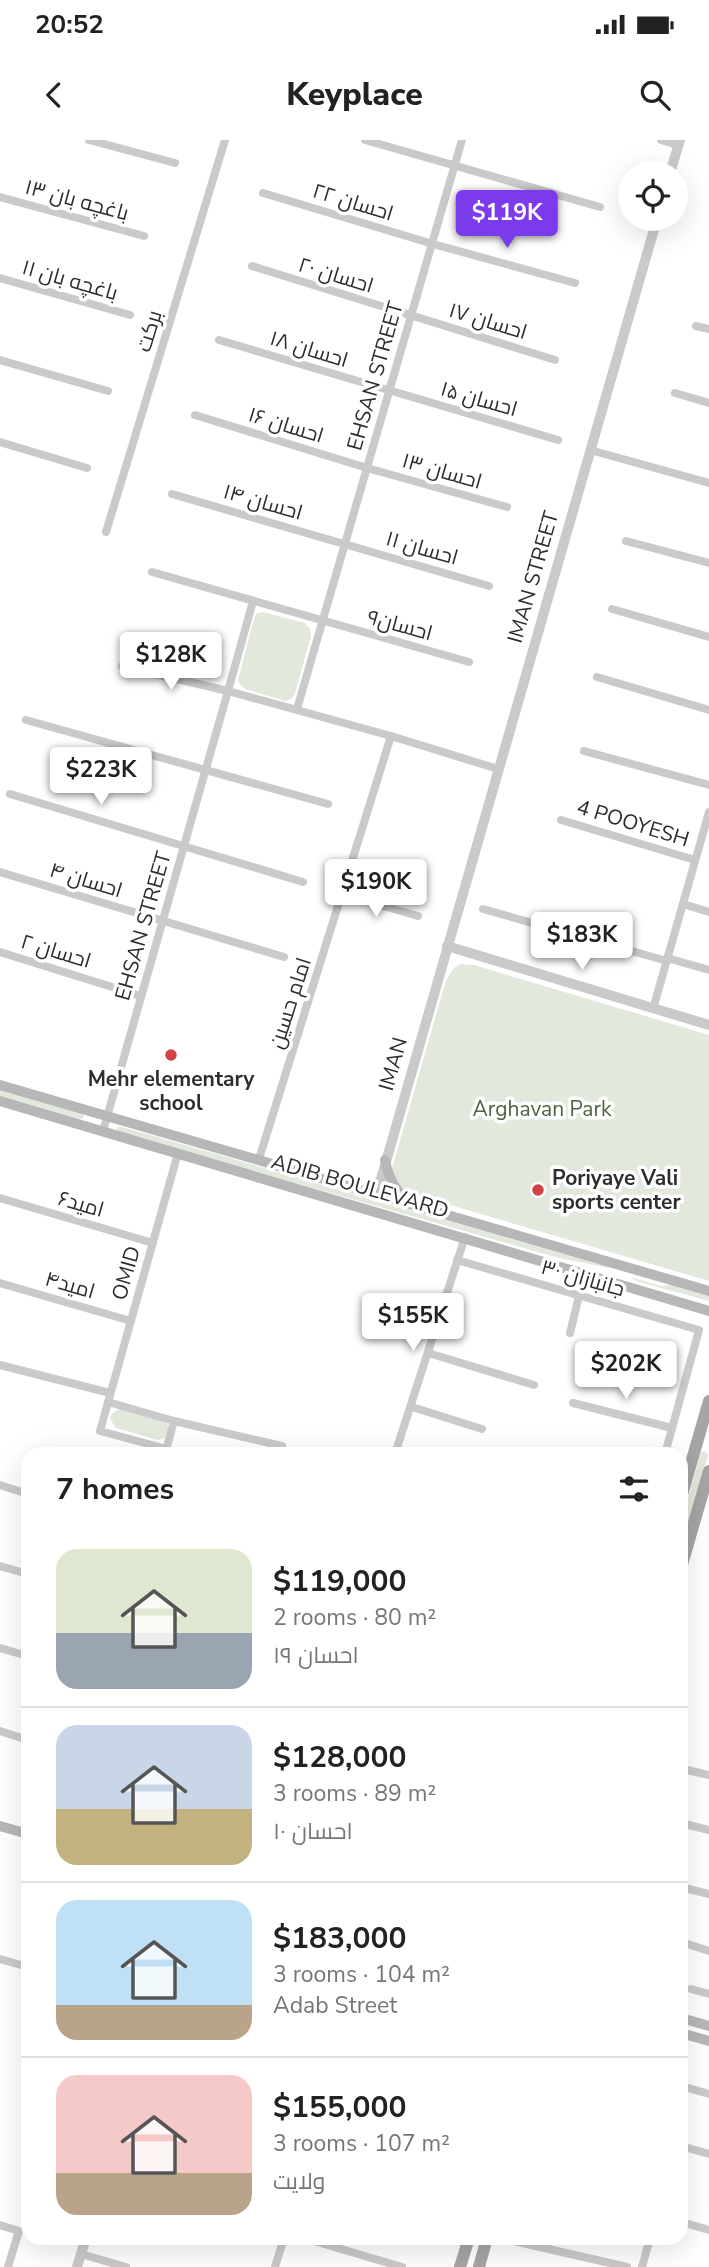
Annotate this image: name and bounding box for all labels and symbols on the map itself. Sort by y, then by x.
street label: باغچه بان ۱۳ [22,173,132,227]
street label: احسان ۲۲ [309,176,397,228]
pin: $119K [458,190,556,250]
street label: احسان ۲۰ [295,250,377,300]
street label: باغچه بان ۱۱ [19,253,121,307]
street label: احسان ۱۷ [445,296,531,346]
street label: EHSAN STREET [340,298,410,454]
street label: برکت [129,307,169,355]
street label: احسان ۱۸ [266,324,352,374]
street label: احسان ۱۵ [437,375,521,423]
street label: احسان ۱۶ [245,400,327,450]
street label: احسان ۱۳ [399,446,485,496]
street label: احسان ۱۴ [220,477,306,527]
street label: IMAN STREET [501,508,565,646]
street label: احسان ۱۱ [383,524,461,572]
street label: احسان۹ [364,603,436,647]
pin: $128K [122,632,220,692]
pin: $223K [52,748,150,807]
street label: 4 POOYESH [573,793,693,853]
street label: EHSAN STREET [108,848,178,1004]
street label: احسان ۴ [46,856,126,904]
pin: $190K [327,860,425,919]
pin: $183K [533,912,631,972]
street label: احسان ۲ [17,927,95,975]
street label: امام حسین [262,954,318,1052]
street label: IMAN [372,1034,414,1094]
marker: Mehr elementary school [163,1047,179,1063]
place label: Mehr elementary school [88,1065,255,1117]
park label: Arghavan Park [473,1095,612,1123]
street label: ADIB BOULEVARD [268,1147,452,1225]
place label: Poriyaye Vali sports center [552,1164,681,1216]
marker: Poriyaye Vali sports center [530,1182,546,1198]
street label: امید۶ [55,1184,107,1224]
street label: OMID [105,1243,147,1303]
street label: جانبازان ۳۰ [538,1253,628,1303]
street label: امید۴ [42,1265,98,1305]
pin: $155K [364,1294,462,1353]
pin: $202K [577,1342,675,1401]

